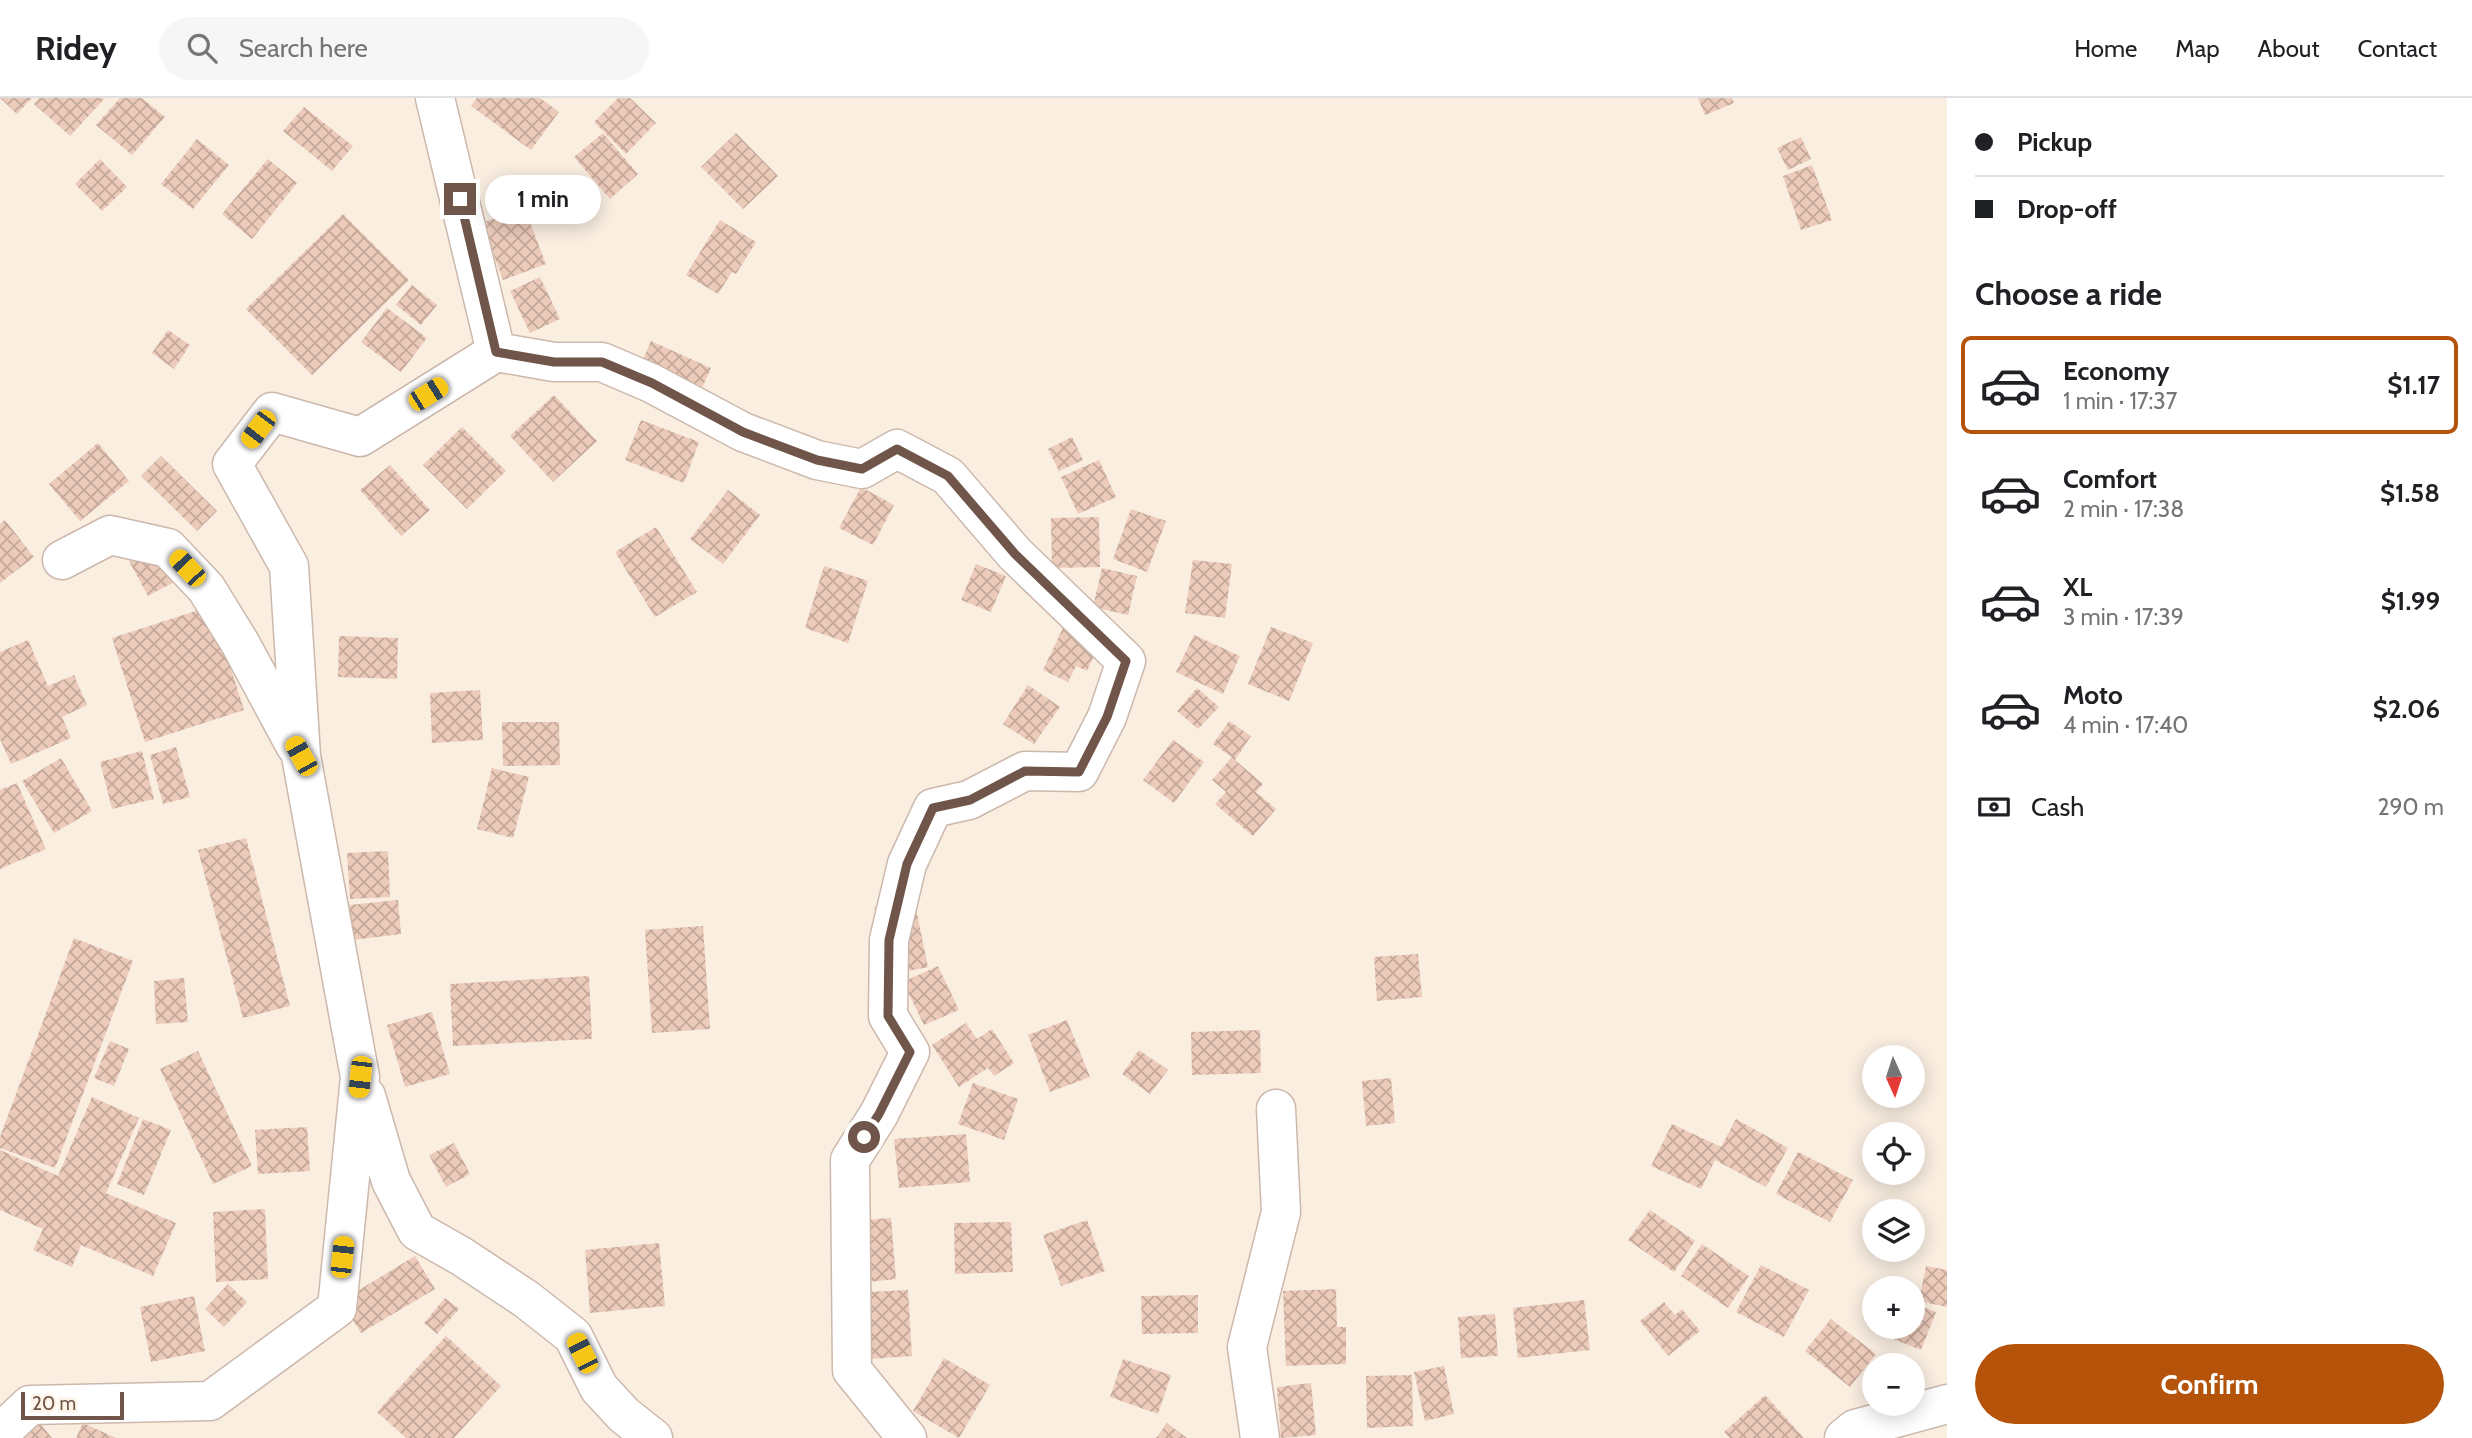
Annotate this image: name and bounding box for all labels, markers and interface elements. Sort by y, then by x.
search box [159,17,649,80]
text: Ridey [35,28,117,68]
icon: search [183,29,221,67]
text: Search here [239,32,368,64]
text: Home [2074,34,2137,63]
text: Map [2175,34,2220,63]
text: About [2258,34,2320,63]
text: Contact [2358,34,2437,63]
text: Pickup [2017,126,2092,158]
callout: 1 min [484,174,600,224]
route end [444,183,476,215]
text: 1 min [517,185,569,213]
text: Drop-off [2017,193,2117,225]
text: Choose a ride [1975,274,2162,313]
icon: car [1979,354,2042,417]
text: Economy [2063,355,2169,387]
text: $1.17 [2387,369,2440,401]
car [405,374,452,414]
text: 1 min · 17:37 [2063,387,2177,415]
car [237,406,280,452]
icon: car [1979,462,2042,525]
text: Comfort [2063,463,2157,495]
text: $1.58 [2380,477,2440,509]
text: 2 min · 17:38 [2063,495,2184,523]
car [165,545,210,591]
icon: car [1979,570,2042,633]
text: XL [2063,571,2092,603]
text: $1.99 [2381,585,2440,617]
text: 3 min · 17:39 [2063,603,2184,631]
icon: car [1979,678,2042,741]
text: Moto [2063,679,2123,711]
text: $2.06 [2373,693,2440,725]
text: 4 min · 17:40 [2063,711,2188,739]
car [282,733,321,779]
icon: cash [1975,788,2013,826]
text: Cash [2031,791,2084,823]
text: 290 m [2377,793,2444,821]
north arrow [1862,1045,1925,1108]
map controls [1862,1045,1925,1416]
car [348,1055,373,1099]
route start [848,1121,880,1153]
button: locate [1862,1122,1925,1185]
button: layers [1862,1199,1925,1262]
car [330,1235,355,1279]
button: + [1862,1276,1925,1339]
car [564,1330,601,1376]
button: Confirm [1975,1344,2444,1424]
button: − [1862,1353,1925,1416]
scale bar [21,1389,124,1421]
text: 20 m [32,1392,76,1415]

